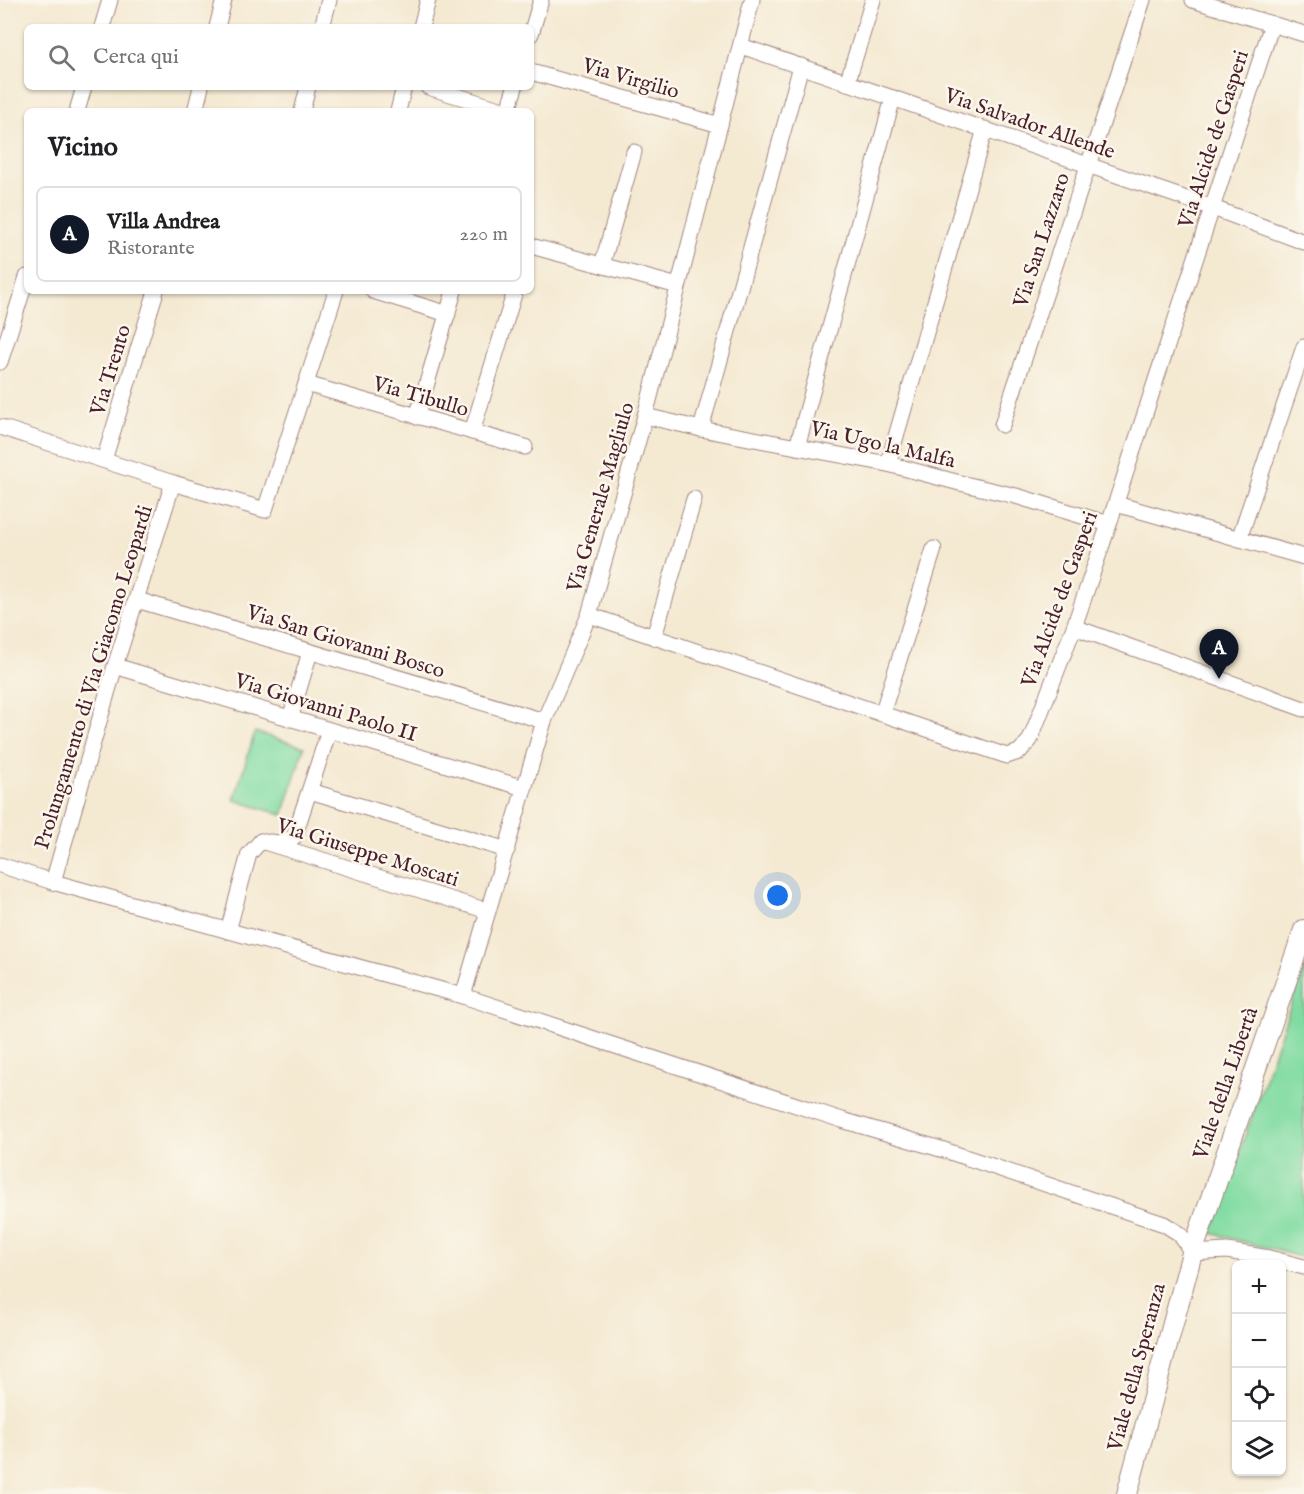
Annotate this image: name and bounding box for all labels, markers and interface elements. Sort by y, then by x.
search box [24,24,534,90]
icon: search [45,41,78,74]
text: Cerca qui [93,43,179,71]
street label: Via Alcide de Gasperi [1173,47,1256,233]
street label: Via Virgilio [578,52,682,106]
street label: Via Salvador Allende [940,82,1119,166]
text: Vicino [48,131,118,164]
street label: Via San Lazzaro [1008,170,1077,312]
text: Villa Andrea [107,208,220,236]
text: A [63,222,76,247]
text: 220 m [460,222,508,247]
text: Ristorante [107,236,195,261]
street label: Via Trento [85,322,138,420]
street label: Via Tibullo [369,371,472,424]
street label: Via Generale Magliulo [561,399,641,596]
street label: Via Ugo la Malfa [807,415,959,475]
street label: Prolungamento di Via Giacomo Leopardi [29,502,160,853]
street label: Via Alcide de Gasperi [1016,508,1105,692]
street label: Via San Giovanni Bosco [242,599,448,685]
pin: A [1200,630,1238,679]
street label: Via Giovanni Paolo II [230,668,420,749]
street label: Via Giuseppe Moscati [272,813,462,894]
your location [763,881,792,910]
street label: Viale della Libertà [1187,1003,1265,1164]
map controls [1232,1260,1286,1476]
button: + [1232,1260,1286,1314]
street label: Viale della Speranza [1102,1280,1173,1455]
button: − [1232,1314,1286,1368]
button: locate [1232,1368,1286,1422]
button: layers [1232,1422,1286,1476]

